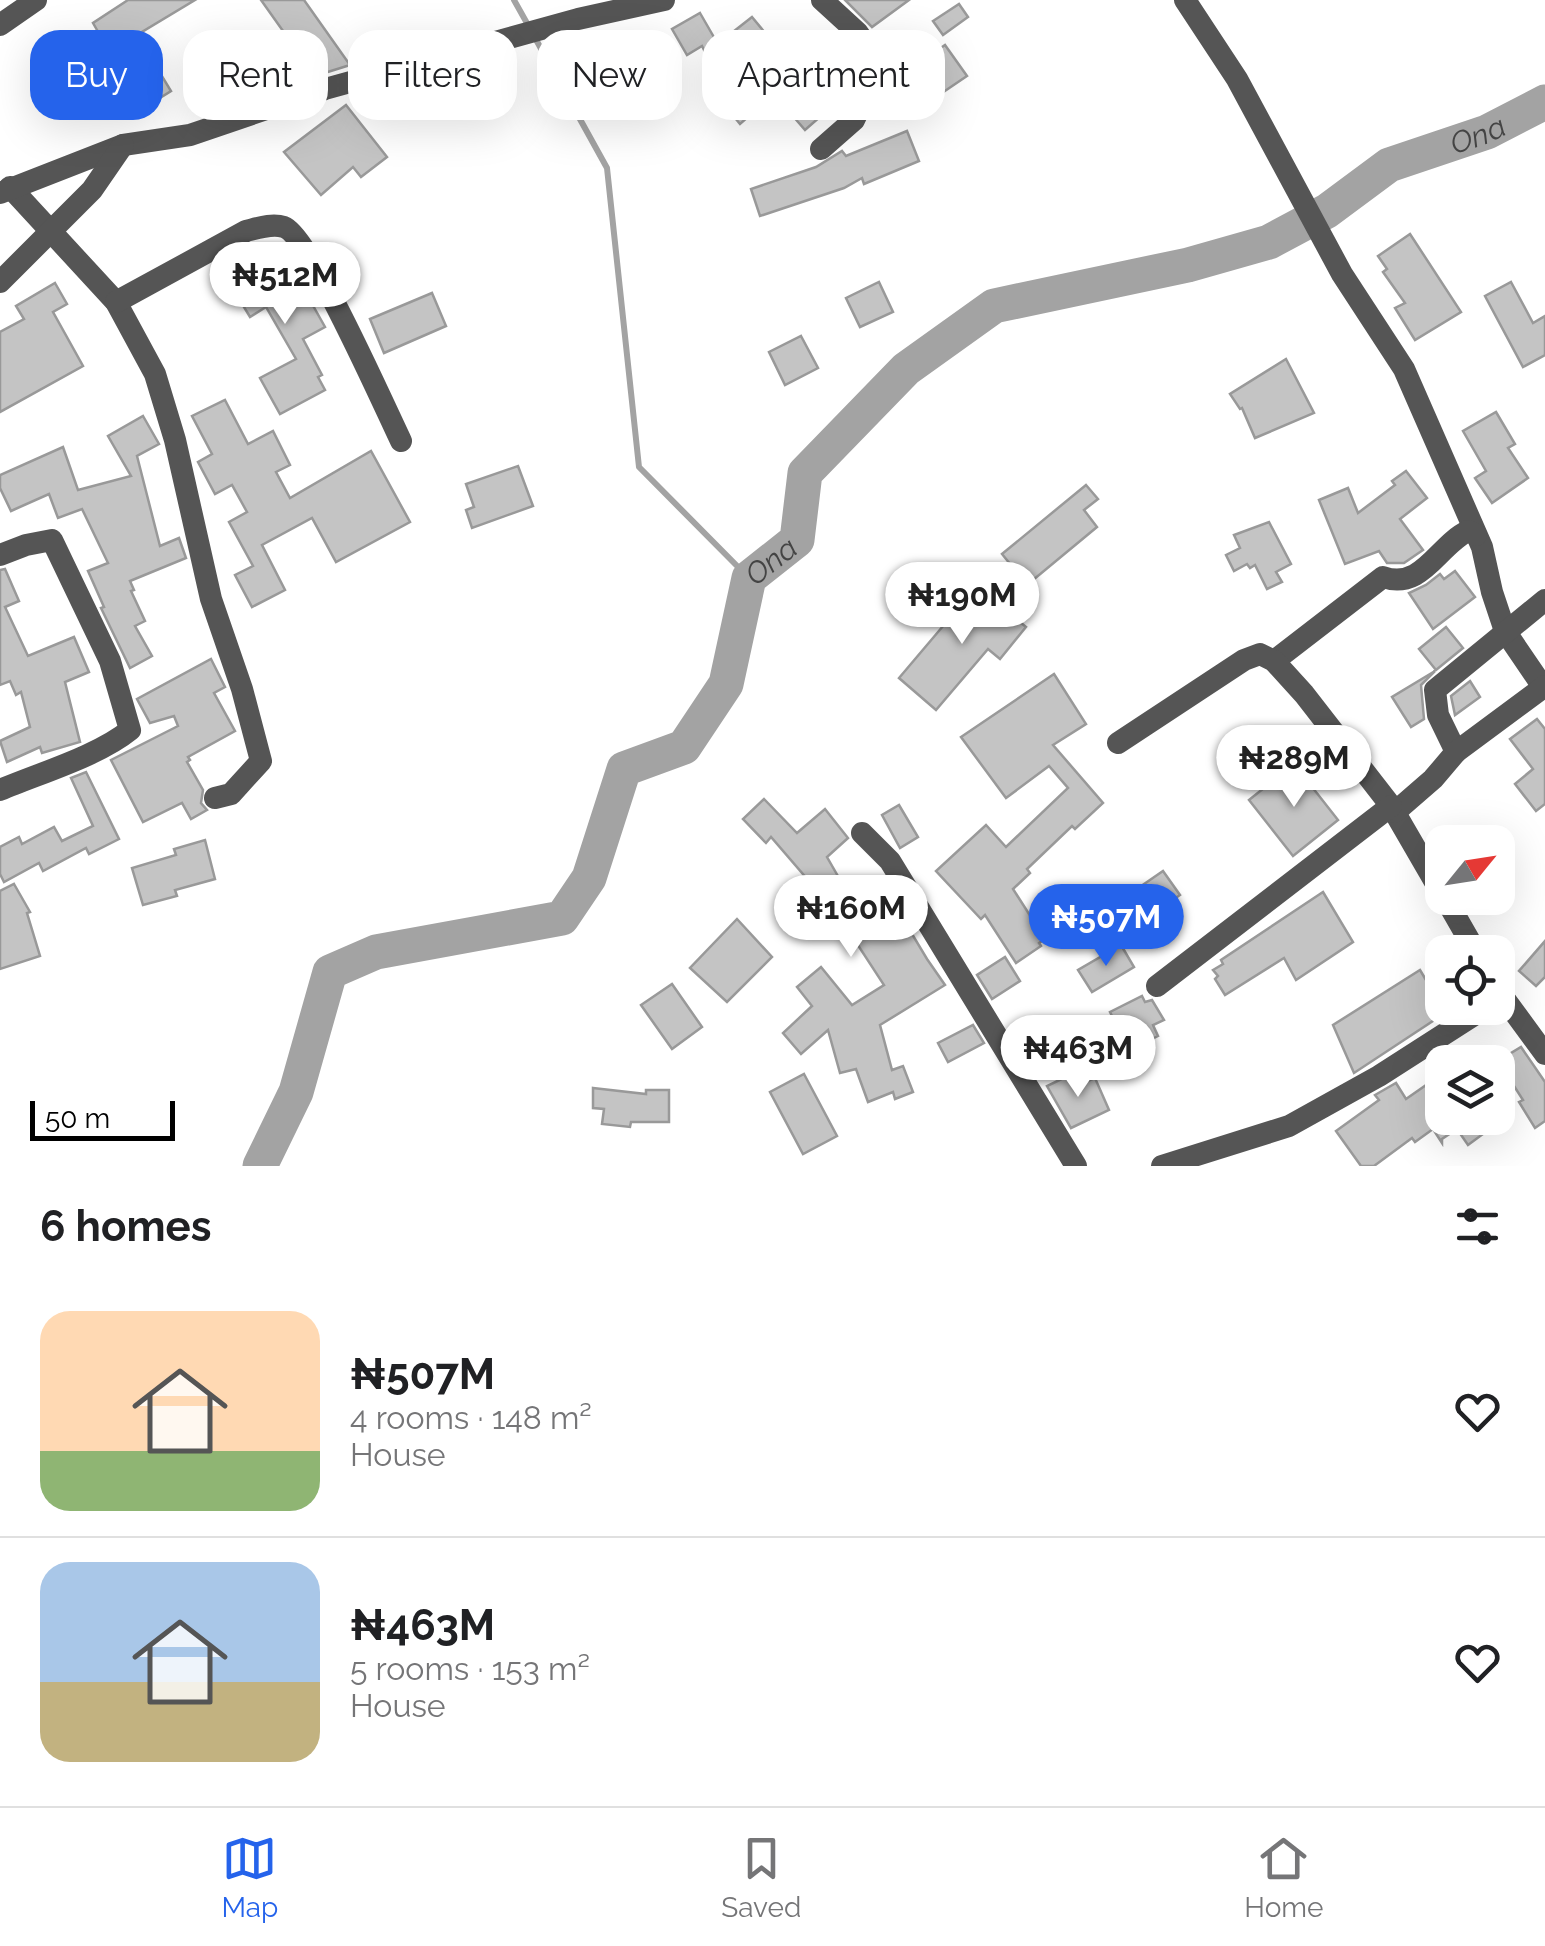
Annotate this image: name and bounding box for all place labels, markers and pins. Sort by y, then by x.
pin: ₦512M [215,242,355,327]
pin: ₦190M [892,562,1032,647]
pin: ₦289M [1224,725,1364,810]
pin: ₦160M [781,875,921,960]
pin: ₦507M [1036,884,1176,969]
pin: ₦463M [1008,1015,1148,1100]

